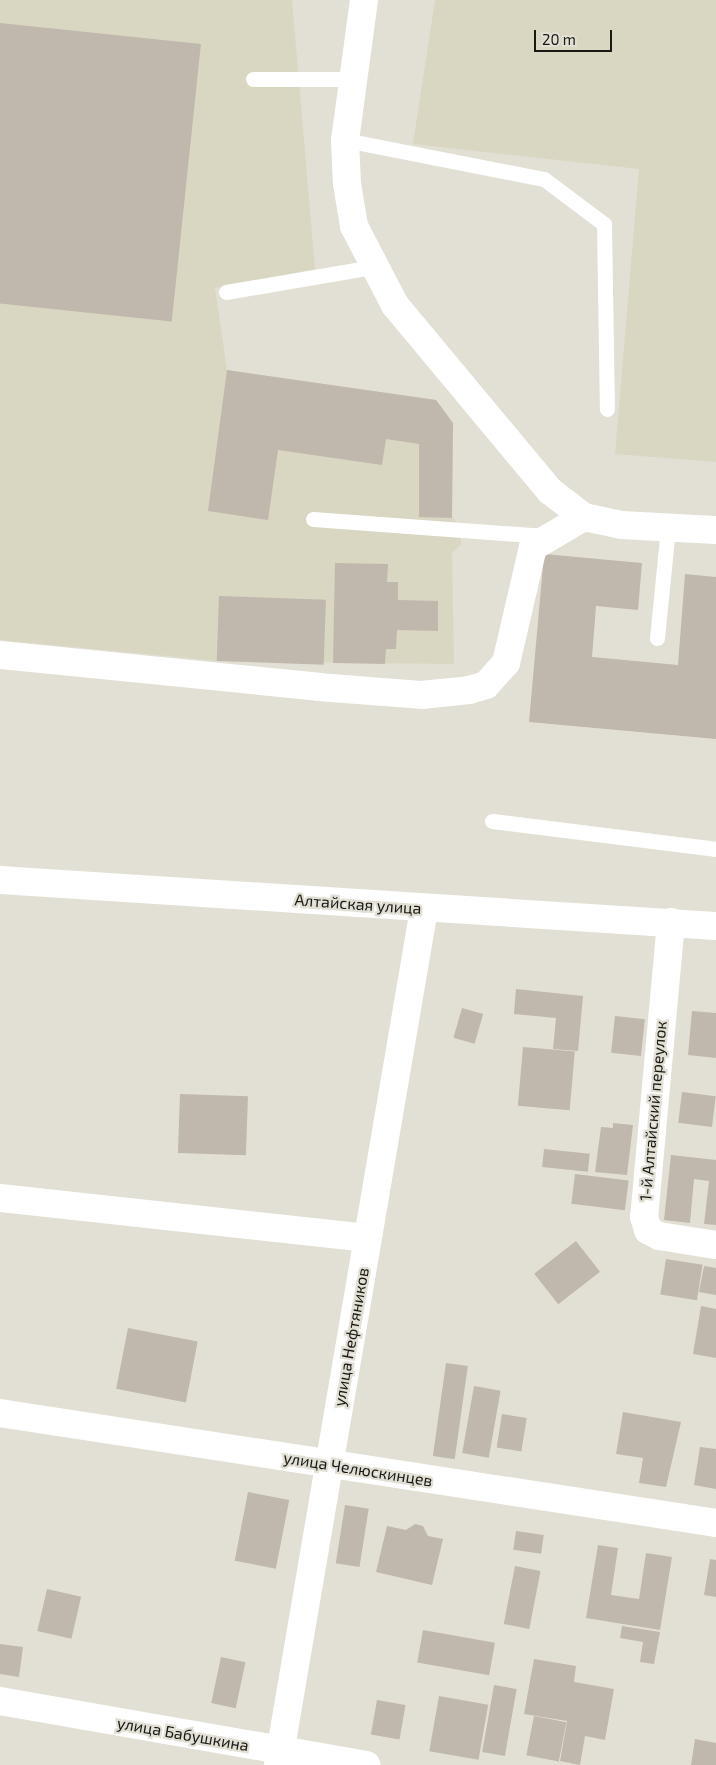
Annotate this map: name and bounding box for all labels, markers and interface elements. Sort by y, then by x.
scale bar [536,20,614,52]
text: 20 m [542,30,576,48]
street label: Алтайская улица [294,890,422,918]
street label: 1-й Алтайский переулок [636,1020,670,1202]
street label: улица Нефтяников [329,1266,373,1408]
street label: улица Челюскинцев [282,1448,434,1490]
street label: улица Бабушкина [116,1713,250,1755]

